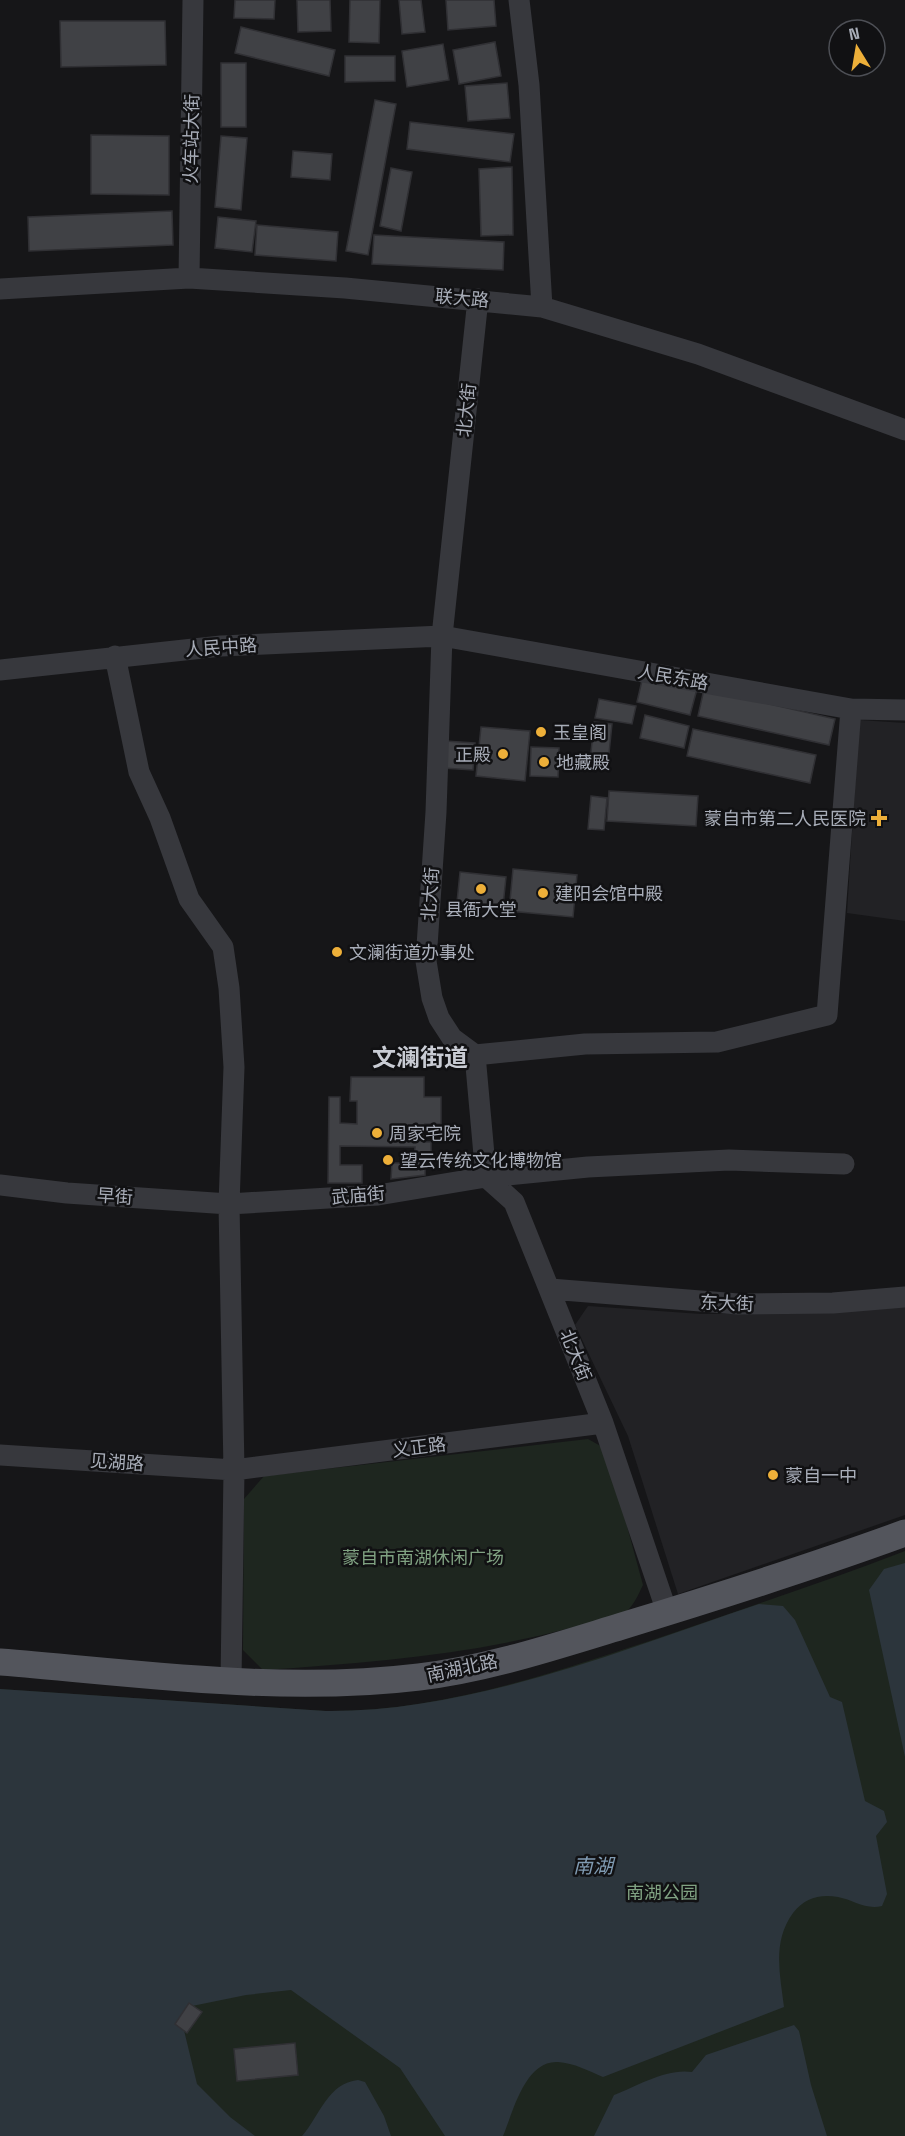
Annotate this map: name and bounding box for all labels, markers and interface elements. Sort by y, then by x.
north arrow [827,18,887,78]
text: N [847,22,862,45]
street label: 火车站大街 [179,94,203,184]
street label: 联大路 [434,284,490,312]
street label: 北大街 [452,382,480,438]
street label: 人民中路 [184,633,258,661]
street label: 人民东路 [636,659,710,695]
place label: 玉皇阁 [553,721,607,744]
marker: 玉皇阁 [534,725,548,739]
place label: 正殿 [455,743,491,766]
marker: 正殿 [496,747,510,761]
place label: 地藏殿 [556,751,610,774]
marker: 地藏殿 [537,755,551,769]
place label: 蒙自市第二人民医院 [704,807,866,830]
marker: 蒙自市第二人民医院 [870,809,888,827]
street label: 北大街 [417,866,443,922]
marker: 县衙大堂 [474,882,488,896]
place label: 建阳会馆中殿 [555,882,663,905]
marker: 建阳会馆中殿 [536,886,550,900]
place label: 县衙大堂 [445,898,517,921]
place label: 文澜街道办事处 [349,941,475,964]
marker: 文澜街道办事处 [330,945,344,959]
district label: 文澜街道 [372,1042,468,1073]
place label: 周家宅院 [389,1122,461,1145]
marker: 周家宅院 [370,1126,384,1140]
place label: 望云传统文化博物馆 [400,1149,562,1172]
marker: 望云传统文化博物馆 [381,1153,395,1167]
street label: 武庙街 [330,1181,386,1209]
street label: 早街 [96,1183,134,1209]
street label: 东大街 [700,1291,754,1315]
street label: 北大街 [555,1326,597,1384]
street label: 义正路 [391,1432,447,1462]
street label: 见湖路 [89,1449,145,1475]
place label: 蒙自一中 [785,1464,857,1487]
marker: 蒙自一中 [766,1468,780,1482]
park label: 蒙自市南湖休闲广场 [342,1546,504,1569]
street label: 南湖北路 [424,1649,500,1687]
water label: 南湖 [573,1853,616,1879]
park label: 南湖公园 [626,1881,698,1904]

